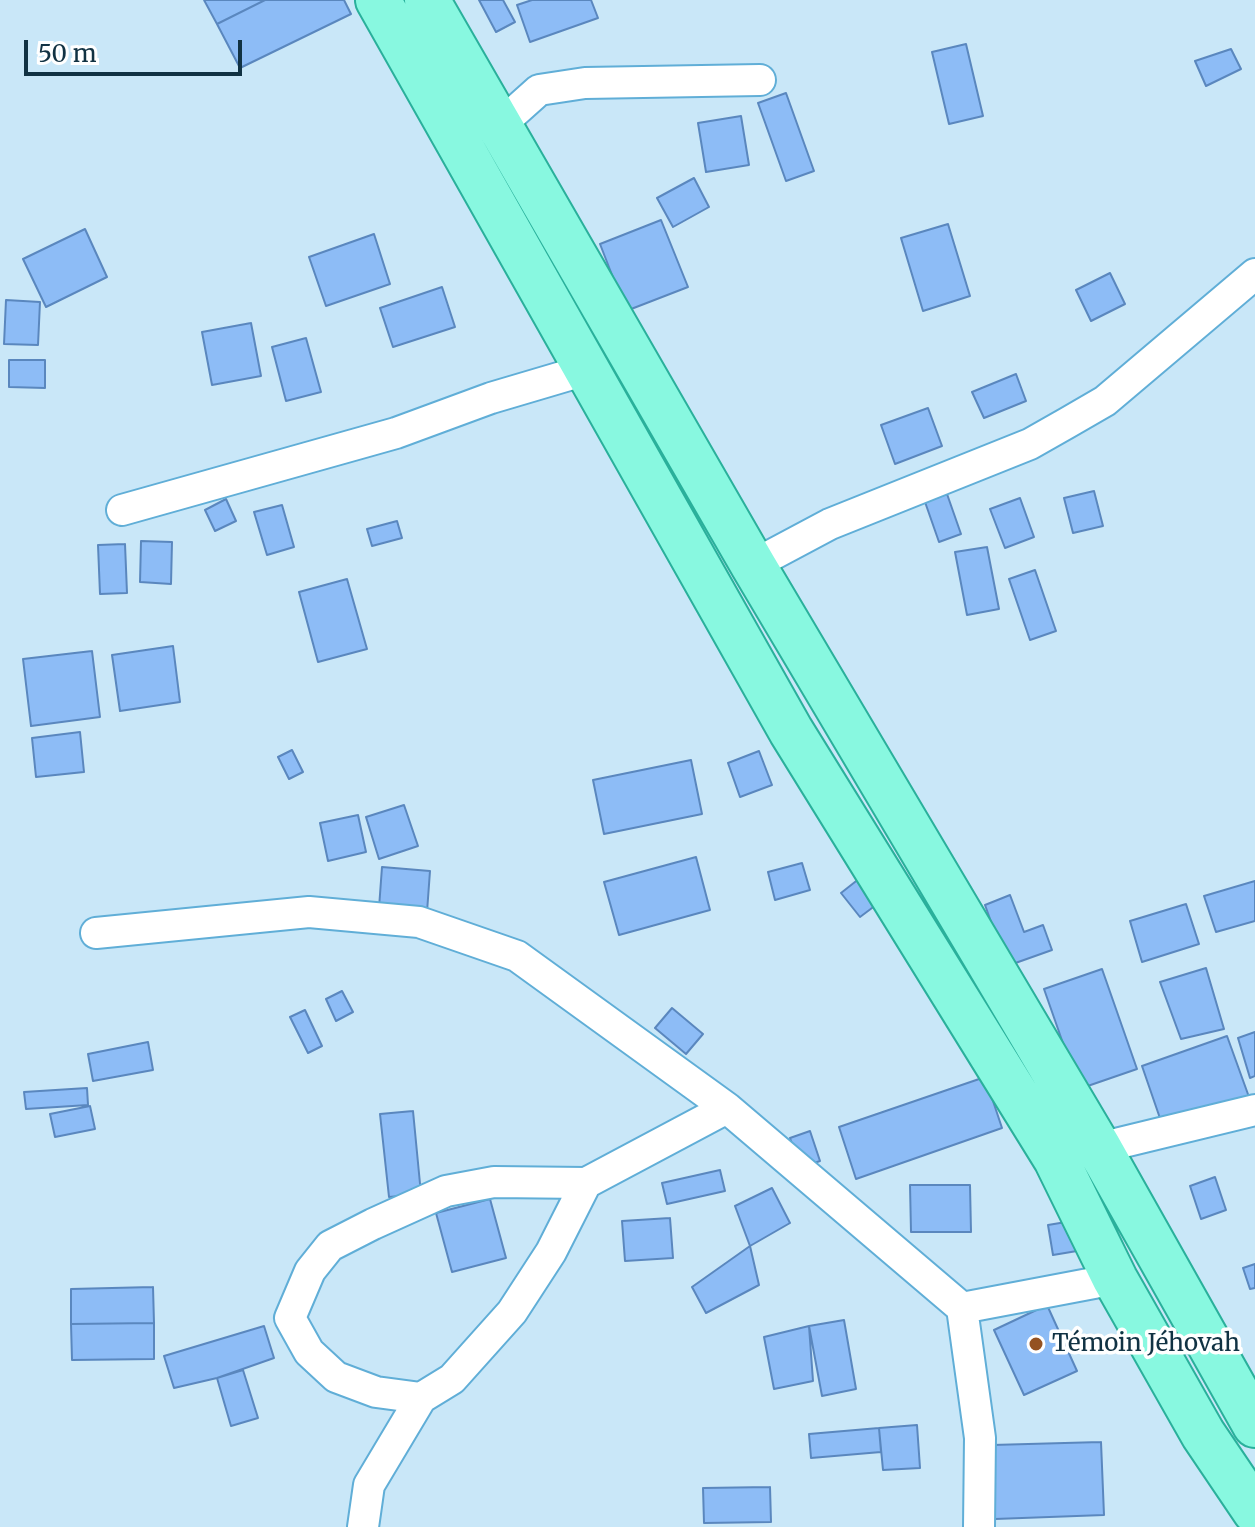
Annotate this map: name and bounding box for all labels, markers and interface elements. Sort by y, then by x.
scale bar [28,24,246,74]
text: 50 m [38,38,97,69]
place label: Témoin Jéhovah [1052,1330,1240,1358]
marker: Témoin Jéhovah [1027,1335,1045,1353]

